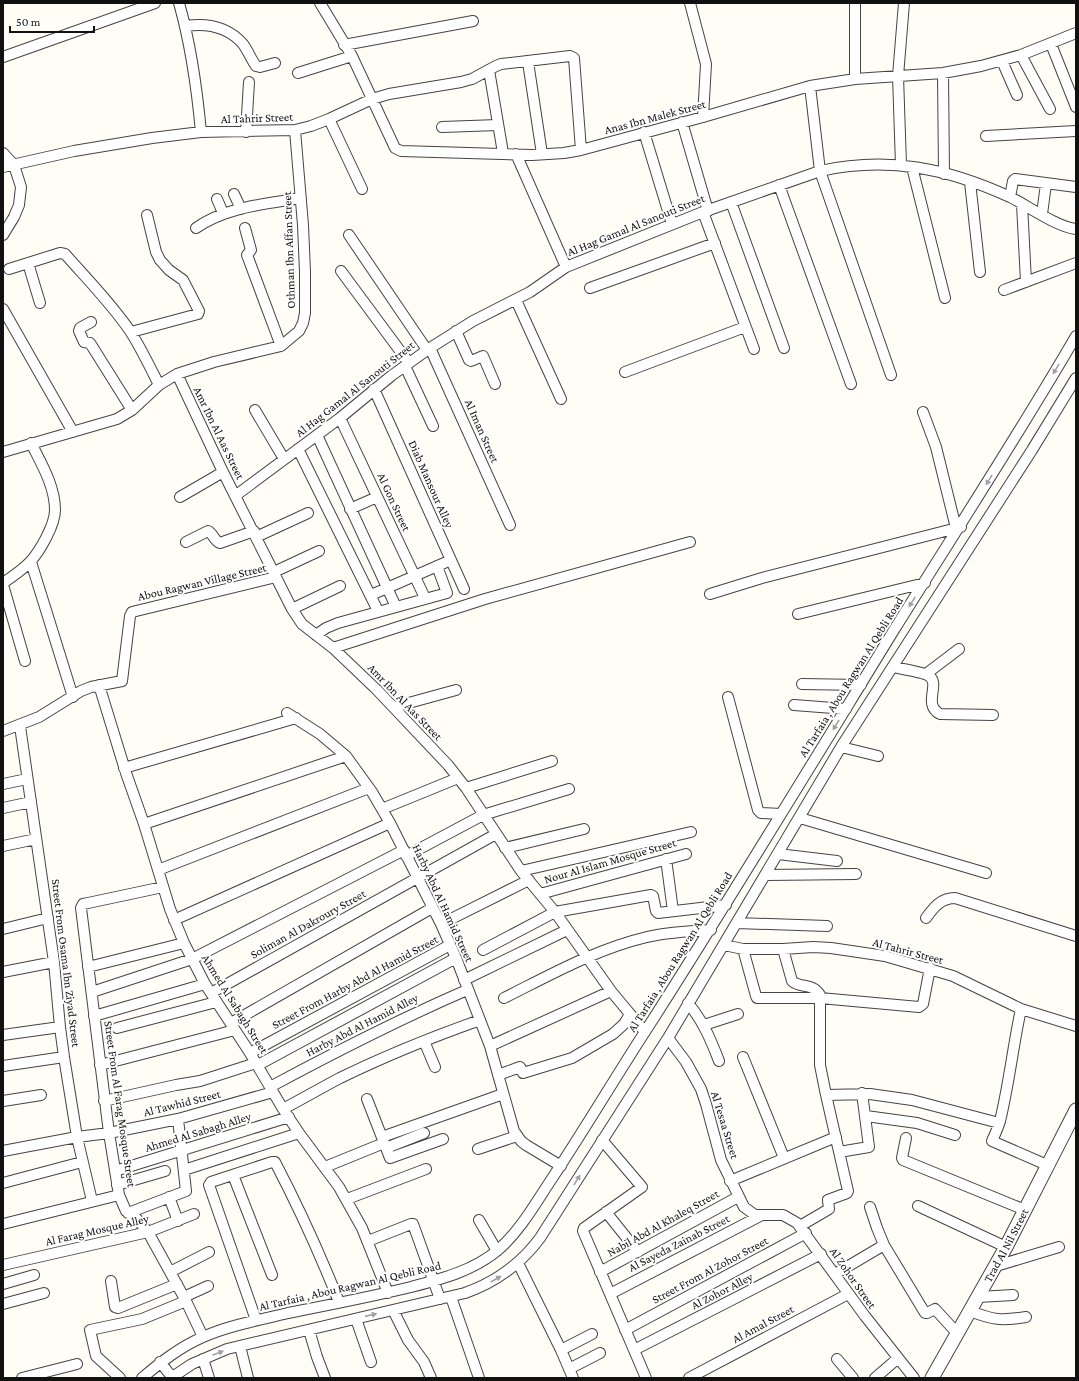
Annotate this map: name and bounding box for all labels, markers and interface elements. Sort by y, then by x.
scale bar [10,8,94,34]
text: 50 m [16,15,41,29]
street label: Anas Ibn Malek Street [603,96,708,137]
street label: Al Tahrir Street [221,110,294,126]
street label: Othman Ibn Affan Street [280,190,298,309]
street label: Al Hag Gamal Al Sanouti Street [565,191,708,259]
street label: Al Hag Gamal Al Sanouti Street [293,338,418,440]
one-way arrow [1052,364,1060,374]
street label: Amr Ibn Al Aas Street [191,384,248,482]
street label: Al Iman Street [462,397,503,466]
street label: Diab Mansour Alley [405,438,457,530]
street label: Al Gon Street [374,471,414,534]
one-way arrow [985,475,992,486]
street label: Abou Ragwan Village Street [136,560,269,604]
street label: Al Tarfaia , Abou Ragwan Al Qebli Road [796,594,907,760]
one-way arrow [908,597,916,608]
street label: Amr Ibn Al Aas Street [365,661,446,744]
one-way arrow [832,720,840,730]
street label: Nour Al Islam Mosque Street [542,835,679,887]
street label: Harby Abd Al Hamid Street [410,842,477,965]
street label: Al Tarfaia , Abou Ragwan Al Qebli Road [625,869,736,1035]
street label: Street From Osama Ibn Ziyad Street [49,878,83,1049]
street label: Soliman Al Dakroury Street [248,886,369,962]
street label: Street From Harby Abd Al Hamid Street [269,932,441,1032]
street label: Al Tahrir Street [871,935,946,967]
street label: Ahmed Al Sabagh Street [199,952,272,1057]
street label: Harby Abd Al Hamid Alley [304,990,421,1059]
street label: Street From Al Farag Mosque Street [101,1020,139,1189]
street label: Al Tawhid Street [142,1086,223,1119]
street label: Al Tesaa Street [708,1090,742,1161]
street label: Ahmed Al Sabagh Alley [143,1109,253,1155]
one-way arrow [573,1175,581,1185]
street label: Nabil Abd Al Khaleq Street [605,1186,722,1260]
street label: Trad Al Nil Street [981,1205,1032,1285]
street label: Al Farag Mosque Alley [44,1211,150,1249]
street label: Al Sayeda Zainab Street [626,1211,733,1275]
street label: Street From Al Zohor Street [650,1233,771,1307]
street label: Al Zohor Street [827,1245,880,1312]
street label: Al Tarfaia , Abou Ragwan Al Qebli Road [258,1258,443,1314]
street label: Al Zohor Alley [689,1269,756,1313]
one-way arrow [490,1276,501,1283]
street label: Al Amal Street [730,1301,797,1346]
one-way arrow [365,1312,377,1318]
one-way arrow [212,1349,224,1355]

